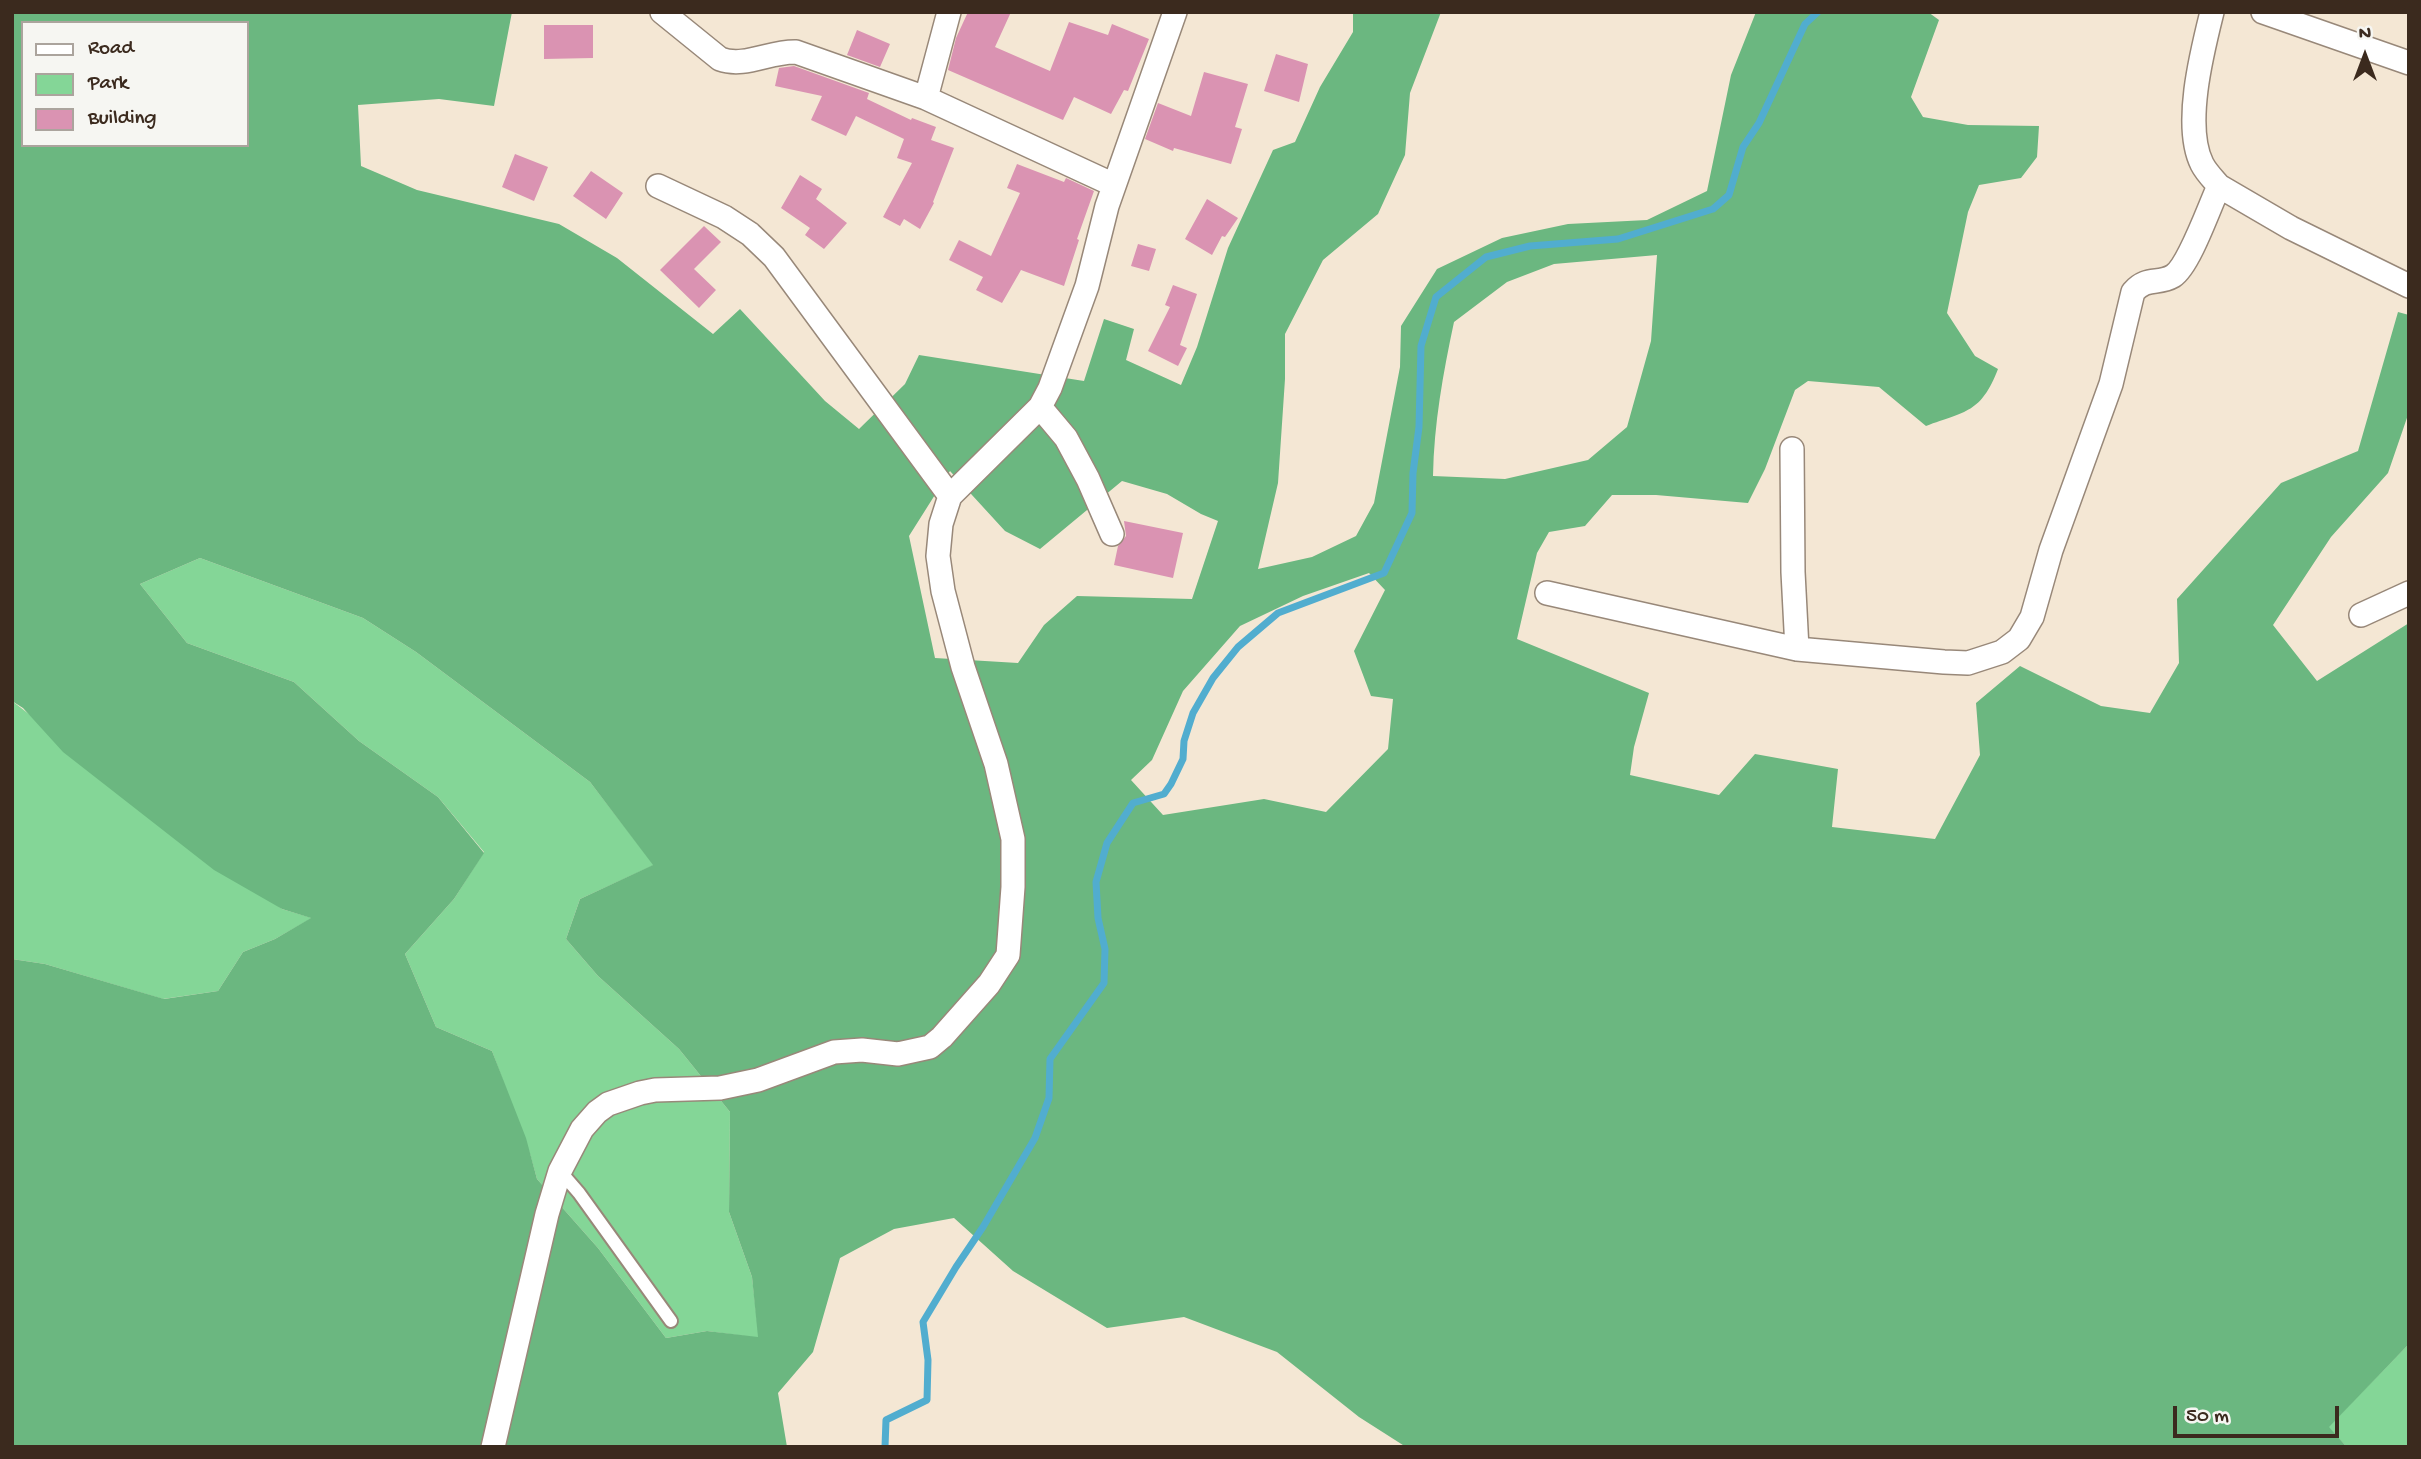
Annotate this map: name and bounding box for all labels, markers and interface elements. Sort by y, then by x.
legend [21,21,248,147]
north arrow [2330,21,2400,91]
text: N [2359,23,2371,46]
text: Road [88,37,134,62]
text: Park [88,72,128,97]
text: Building [88,107,157,132]
scale bar [2176,1392,2342,1436]
text: 50 m [2186,1405,2229,1430]

